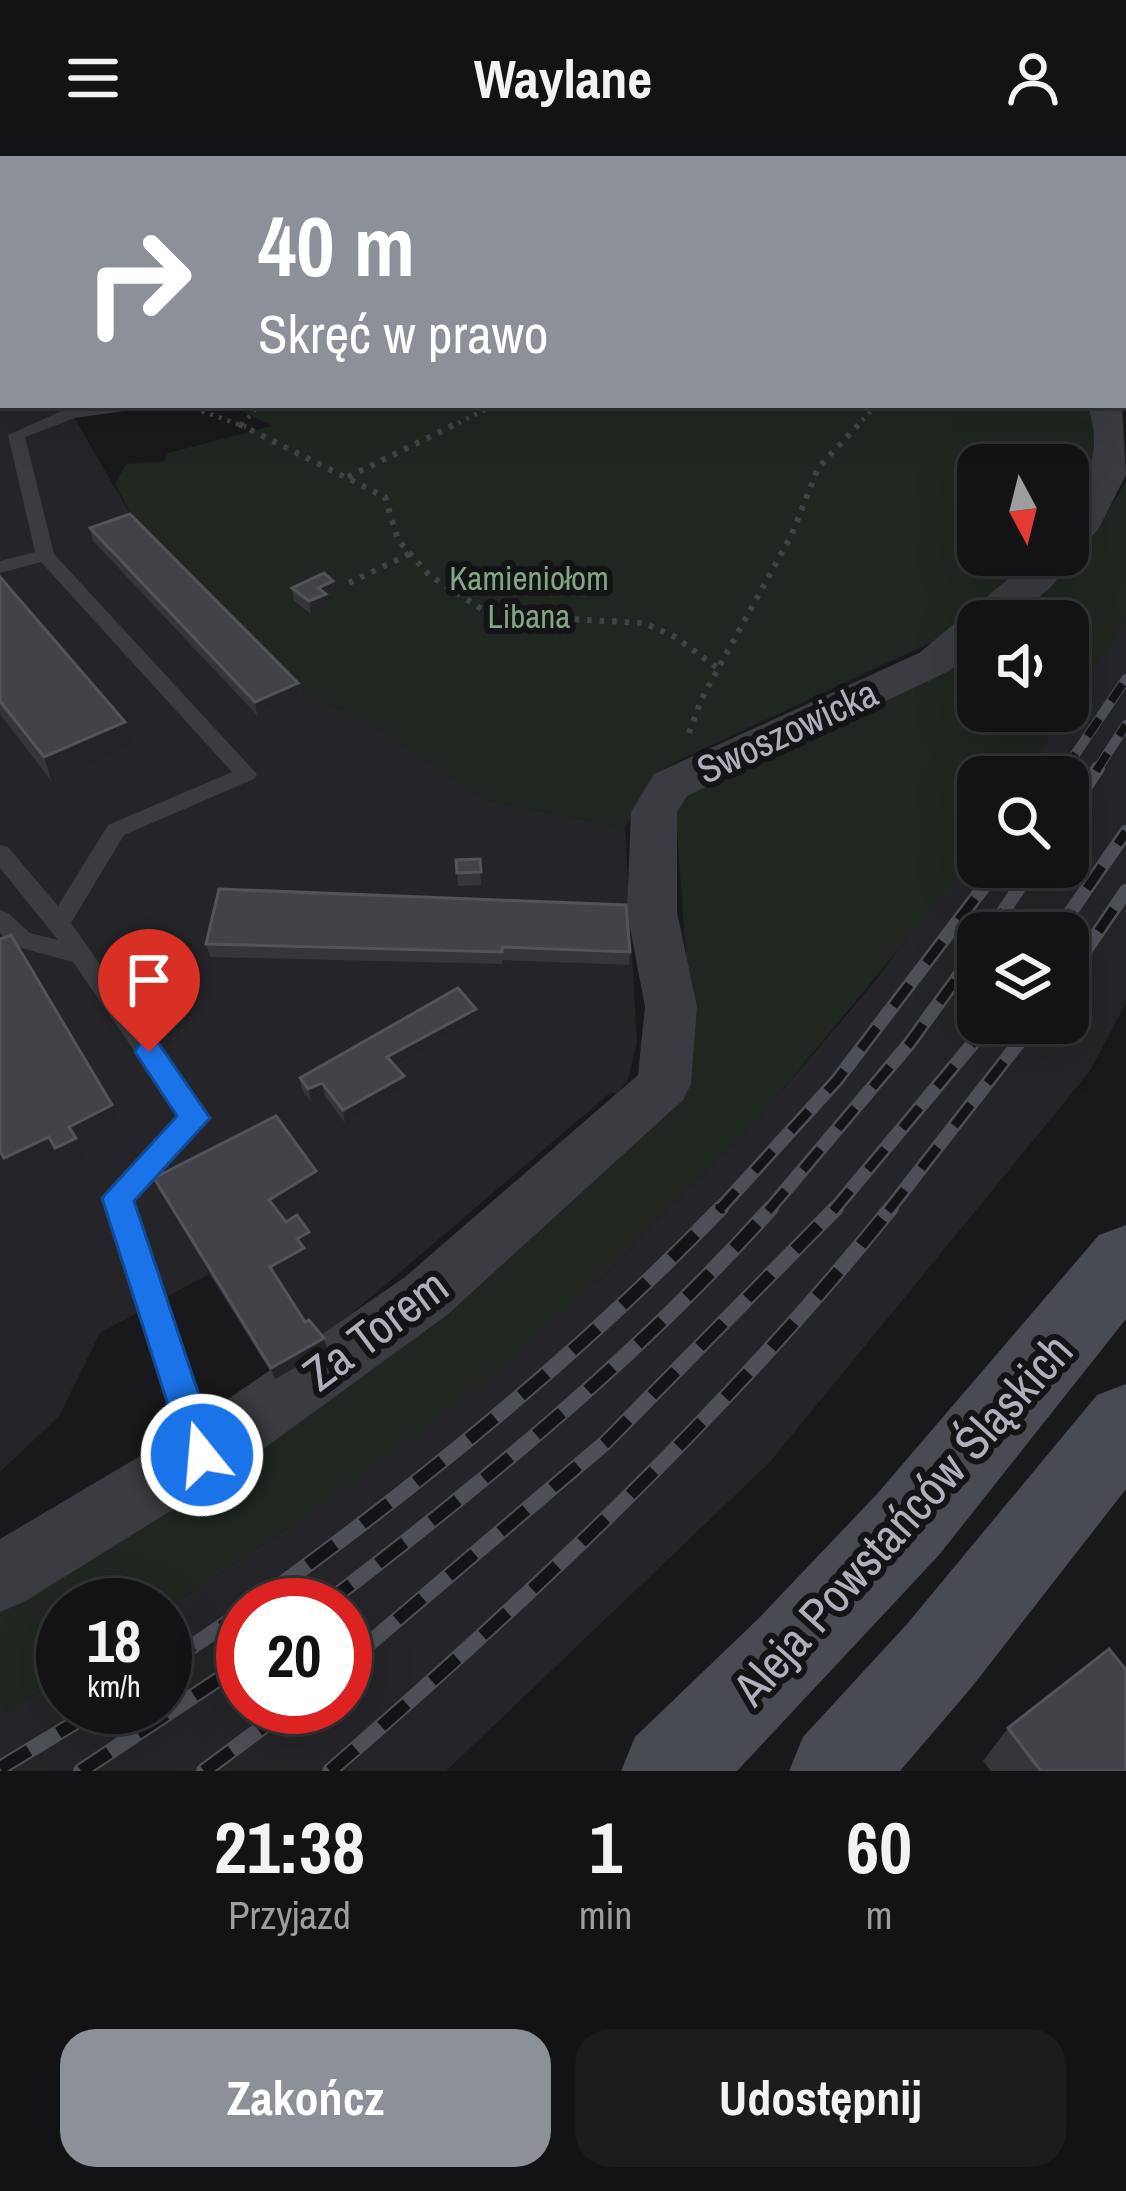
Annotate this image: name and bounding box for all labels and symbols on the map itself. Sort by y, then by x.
north arrow [957,444,1089,576]
park label: Kamieniołom Libana [449,556,609,638]
street label: Swoszowicka [688,666,886,795]
pin [98,929,200,1052]
street label: Za Torem [289,1253,461,1405]
street label: Aleja Powstańców Śląskich [717,1319,1086,1720]
position arrow [139,1392,265,1518]
speed limit sign: 20 [216,1578,372,1734]

